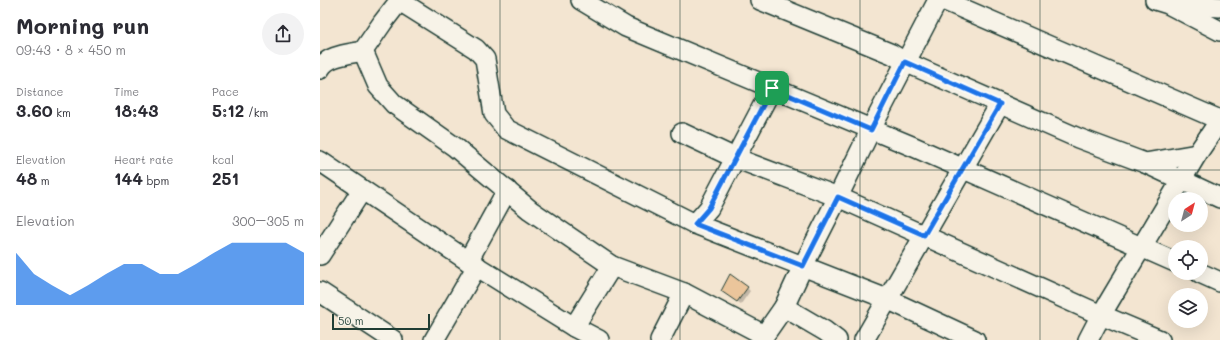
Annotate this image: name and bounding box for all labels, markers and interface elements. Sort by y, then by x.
text: Morning run [16,11,149,40]
button: share [262,13,304,55]
text: 09:43 · 8 × 450 m [16,41,126,58]
pin [755,71,789,105]
icon: arrive [761,77,783,99]
text: Distance [16,84,63,99]
text: Time [114,84,139,99]
text: Pace [212,84,239,99]
text: 3.60 [16,99,53,121]
text: 18:43 [114,99,158,121]
text: 5:12 [212,99,244,121]
text: km [53,105,71,120]
text: /km [244,105,268,120]
text: Elevation [16,152,65,167]
text: Heart rate [114,152,173,167]
text: kcal [212,152,234,167]
text: 48 [16,167,37,189]
text: 144 [114,167,143,189]
text: 251 [212,167,239,189]
text: m [37,173,50,188]
text: bpm [143,173,169,188]
north arrow [1168,192,1208,232]
map controls [1168,192,1208,328]
text: Elevation [16,212,74,229]
text: 300–305 m [232,212,304,229]
button: locate [1168,240,1208,280]
button: layers [1168,288,1208,328]
scale bar [332,312,430,331]
text: 50 m [338,313,364,328]

